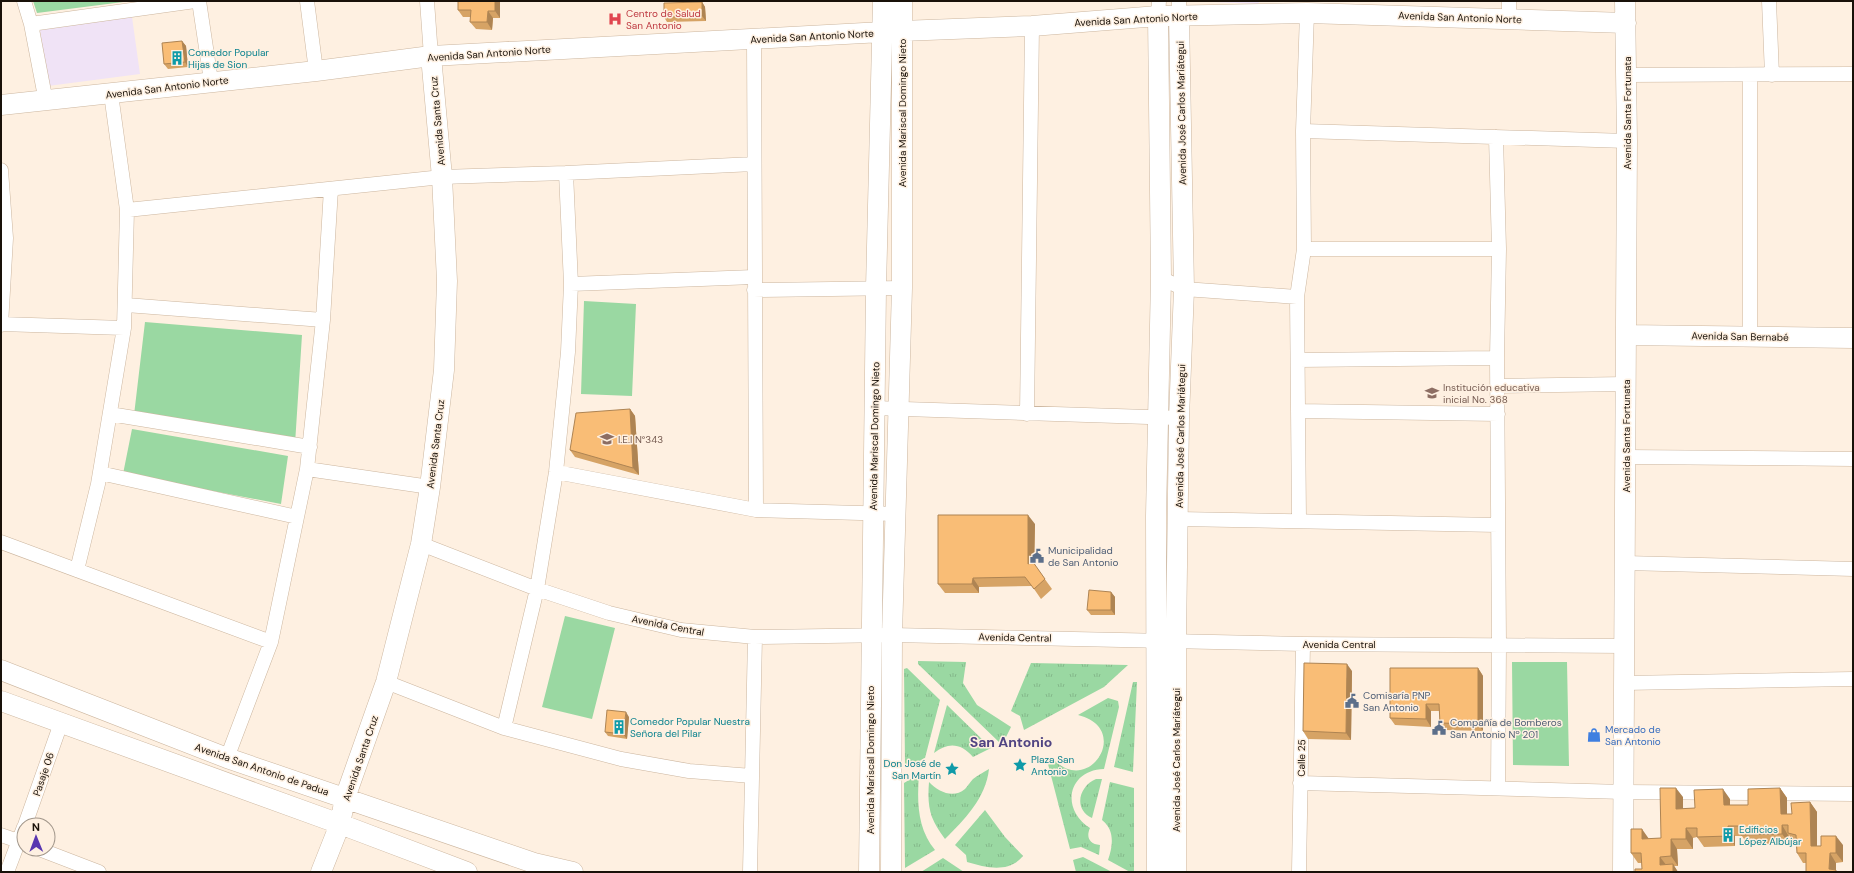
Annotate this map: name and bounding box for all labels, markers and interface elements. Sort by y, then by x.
place label: Centro de Salud San Antonio [626,7,701,32]
street label: Avenida San Antonio Norte [1398,9,1522,26]
street label: Avenida San Antonio Norte [1074,10,1198,29]
hospital icon: Centro de Salud San Antonio [607,11,623,27]
street label: Avenida San Antonio Norte [750,27,874,46]
street label: Avenida Mariscal Domingo Nieto [896,39,909,187]
street label: Avenida José Carlos Mariátegui [1174,41,1189,185]
street label: Avenida San Antonio Norte [427,43,552,64]
place label: Comedor Popular Hijas de Sion [188,46,269,71]
building icon: Comedor Popular Hijas de Sion [169,50,185,66]
street label: Avenida Santa Fortunata [1621,56,1634,170]
street label: Avenida San Antonio Norte [105,73,230,101]
street label: Avenida Santa Cruz [427,75,448,166]
street label: Avenida San Bernabé [1691,329,1789,344]
street label: Avenida Mariscal Domingo Nieto [867,361,882,510]
street label: Avenida José Carlos Mariátegui [1173,364,1188,508]
street label: Avenida Santa Fortunata [1620,379,1633,493]
place label: Institución educativa inicial No. 368 [1443,381,1540,406]
school or university icon: Institución educativa inicial No. 368 [1424,385,1440,401]
street label: Avenida Santa Cruz [424,398,447,489]
school or university icon: I.E.I N°343 [599,431,615,447]
place label: I.E.I N°343 [618,433,663,446]
place label: Municipalidad de San Antonio [1048,544,1118,569]
public building icon: Municipalidad de San Antonio [1029,548,1045,564]
street label: Avenida Central [631,612,705,639]
street label: Avenida Central [978,630,1052,645]
street label: Avenida Central [1302,638,1376,651]
street label: Avenida Mariscal Domingo Nieto [864,686,877,834]
street label: Avenida José Carlos Mariátegui [1170,688,1183,832]
place label: Comisaría PNP San Antonio [1363,689,1431,714]
public building icon: Comisaría PNP San Antonio [1344,693,1360,709]
street label: Avenida Santa Cruz [340,713,381,803]
place label: Comedor Popular Nuestra Señora del Pilar [630,715,750,740]
place label: Compañía de Bomberos San Antonio Nº 201 [1450,716,1562,741]
building icon: Comedor Popular Nuestra Señora del Pilar [611,719,627,735]
public building icon: Compañía de Bomberos San Antonio Nº 201 [1431,720,1447,736]
place label: Mercado de San Antonio [1605,723,1661,748]
shop icon: Mercado de San Antonio [1586,727,1602,743]
district label: San Antonio [970,733,1052,751]
street label: Calle 25 [1295,739,1308,777]
street label: Avenida San Antonio de Padua [193,740,331,799]
street label: Pasaje 06 [30,751,57,798]
place label: Plaza San Antonio [1031,753,1074,778]
place label: Don José de San Martín [884,757,941,782]
place icon: Plaza San Antonio [1012,757,1028,773]
place icon: Don José de San Martín [944,761,960,777]
north arrow [16,817,56,857]
text: N [32,820,40,834]
place label: Edificios López Albújar [1739,823,1802,848]
building icon: Edificios López Albújar [1720,827,1736,843]

